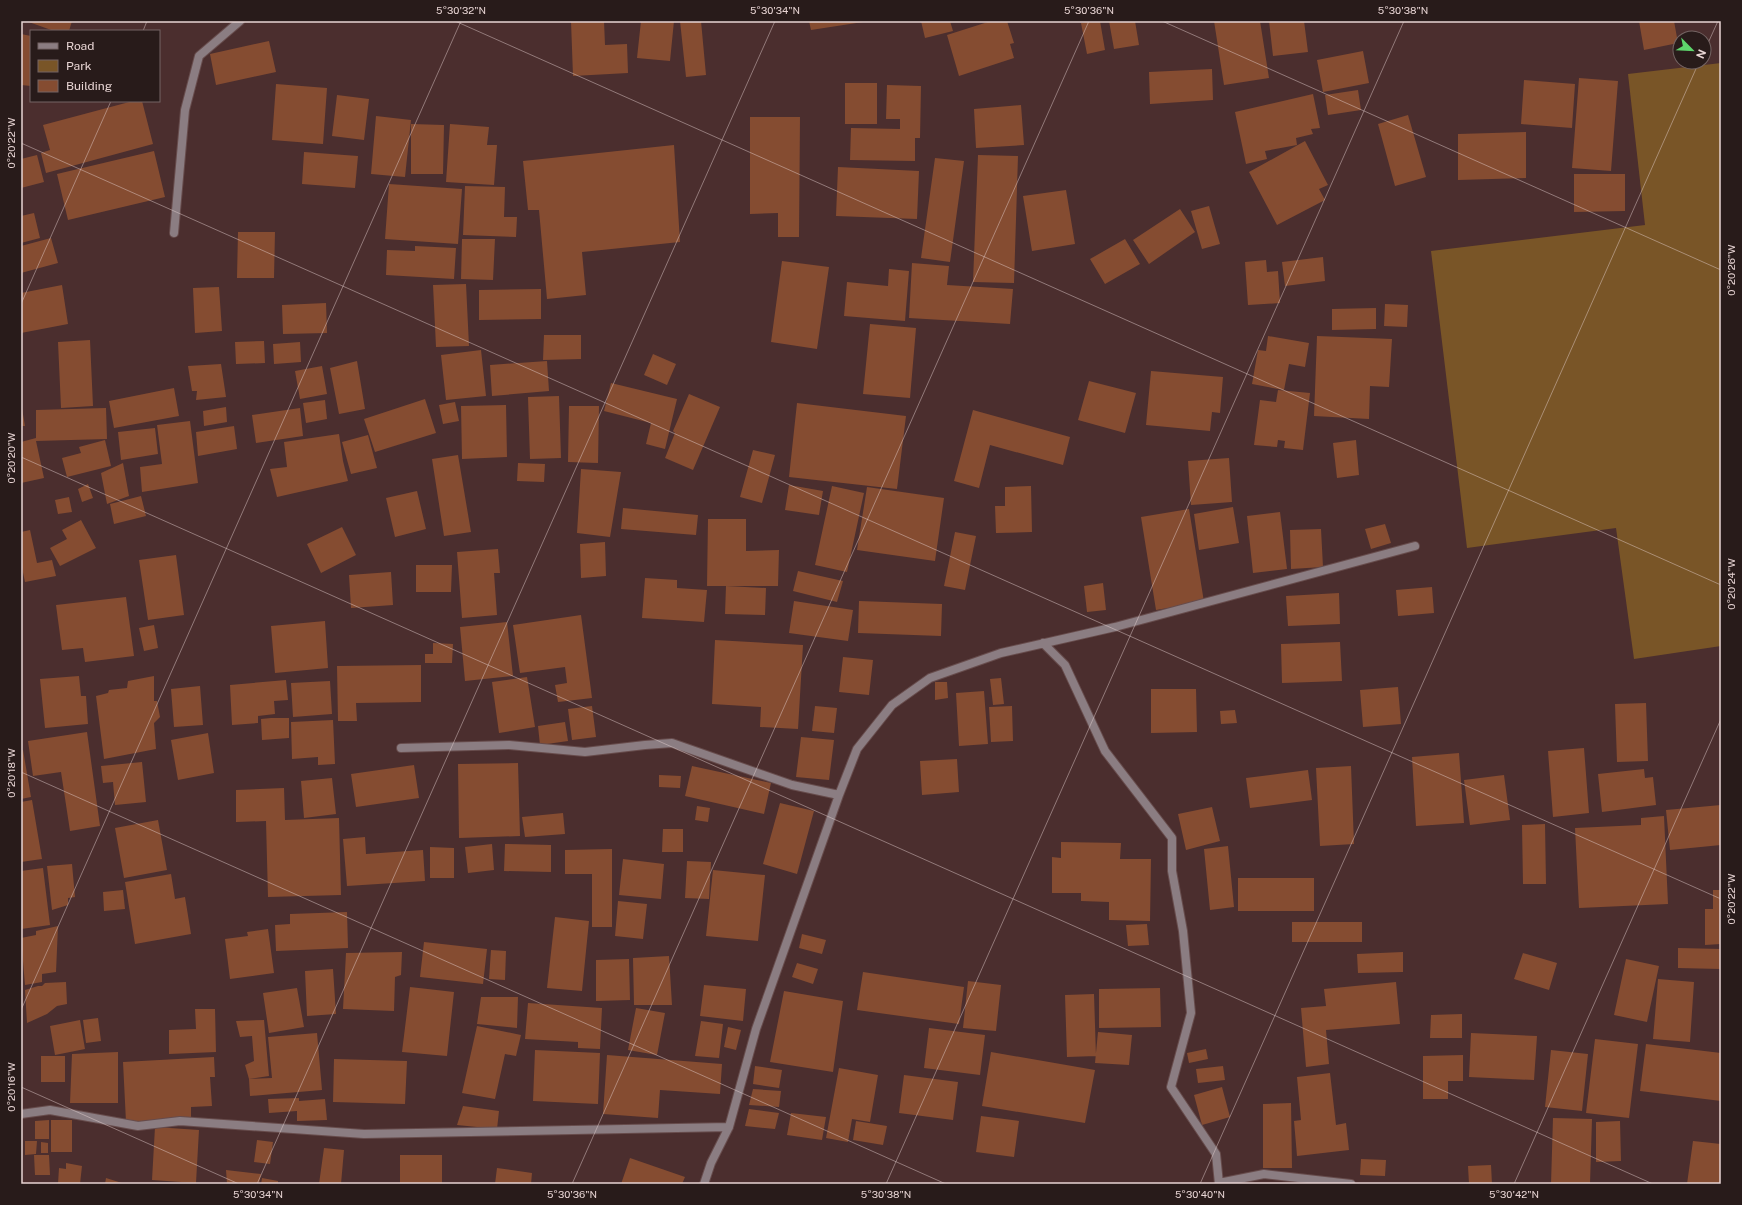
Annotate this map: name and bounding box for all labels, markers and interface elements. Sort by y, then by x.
text: 5°30'32"N [436,4,486,16]
text: 5°30'34"N [750,4,800,16]
text: 5°30'36"N [1064,4,1114,16]
text: 5°30'38"N [1378,4,1428,16]
legend [30,30,160,102]
north arrow [1672,30,1712,70]
text: Road [66,39,94,53]
text: N [1694,48,1708,60]
text: Park [66,59,92,73]
text: Building [66,79,112,93]
text: 0°20'22"W [5,117,17,169]
text: 0°20'26"W [1725,244,1737,296]
text: 0°20'20"W [5,432,17,484]
text: 0°20'24"W [1725,558,1737,610]
text: 0°20'18"W [5,748,17,798]
text: 0°20'22"W [1725,873,1737,925]
text: 0°20'16"W [5,1062,17,1112]
text: 5°30'34"N [233,1188,283,1200]
text: 5°30'36"N [547,1188,597,1200]
text: 5°30'38"N [861,1188,911,1200]
text: 5°30'40"N [1175,1188,1225,1200]
text: 5°30'42"N [1489,1188,1539,1200]

